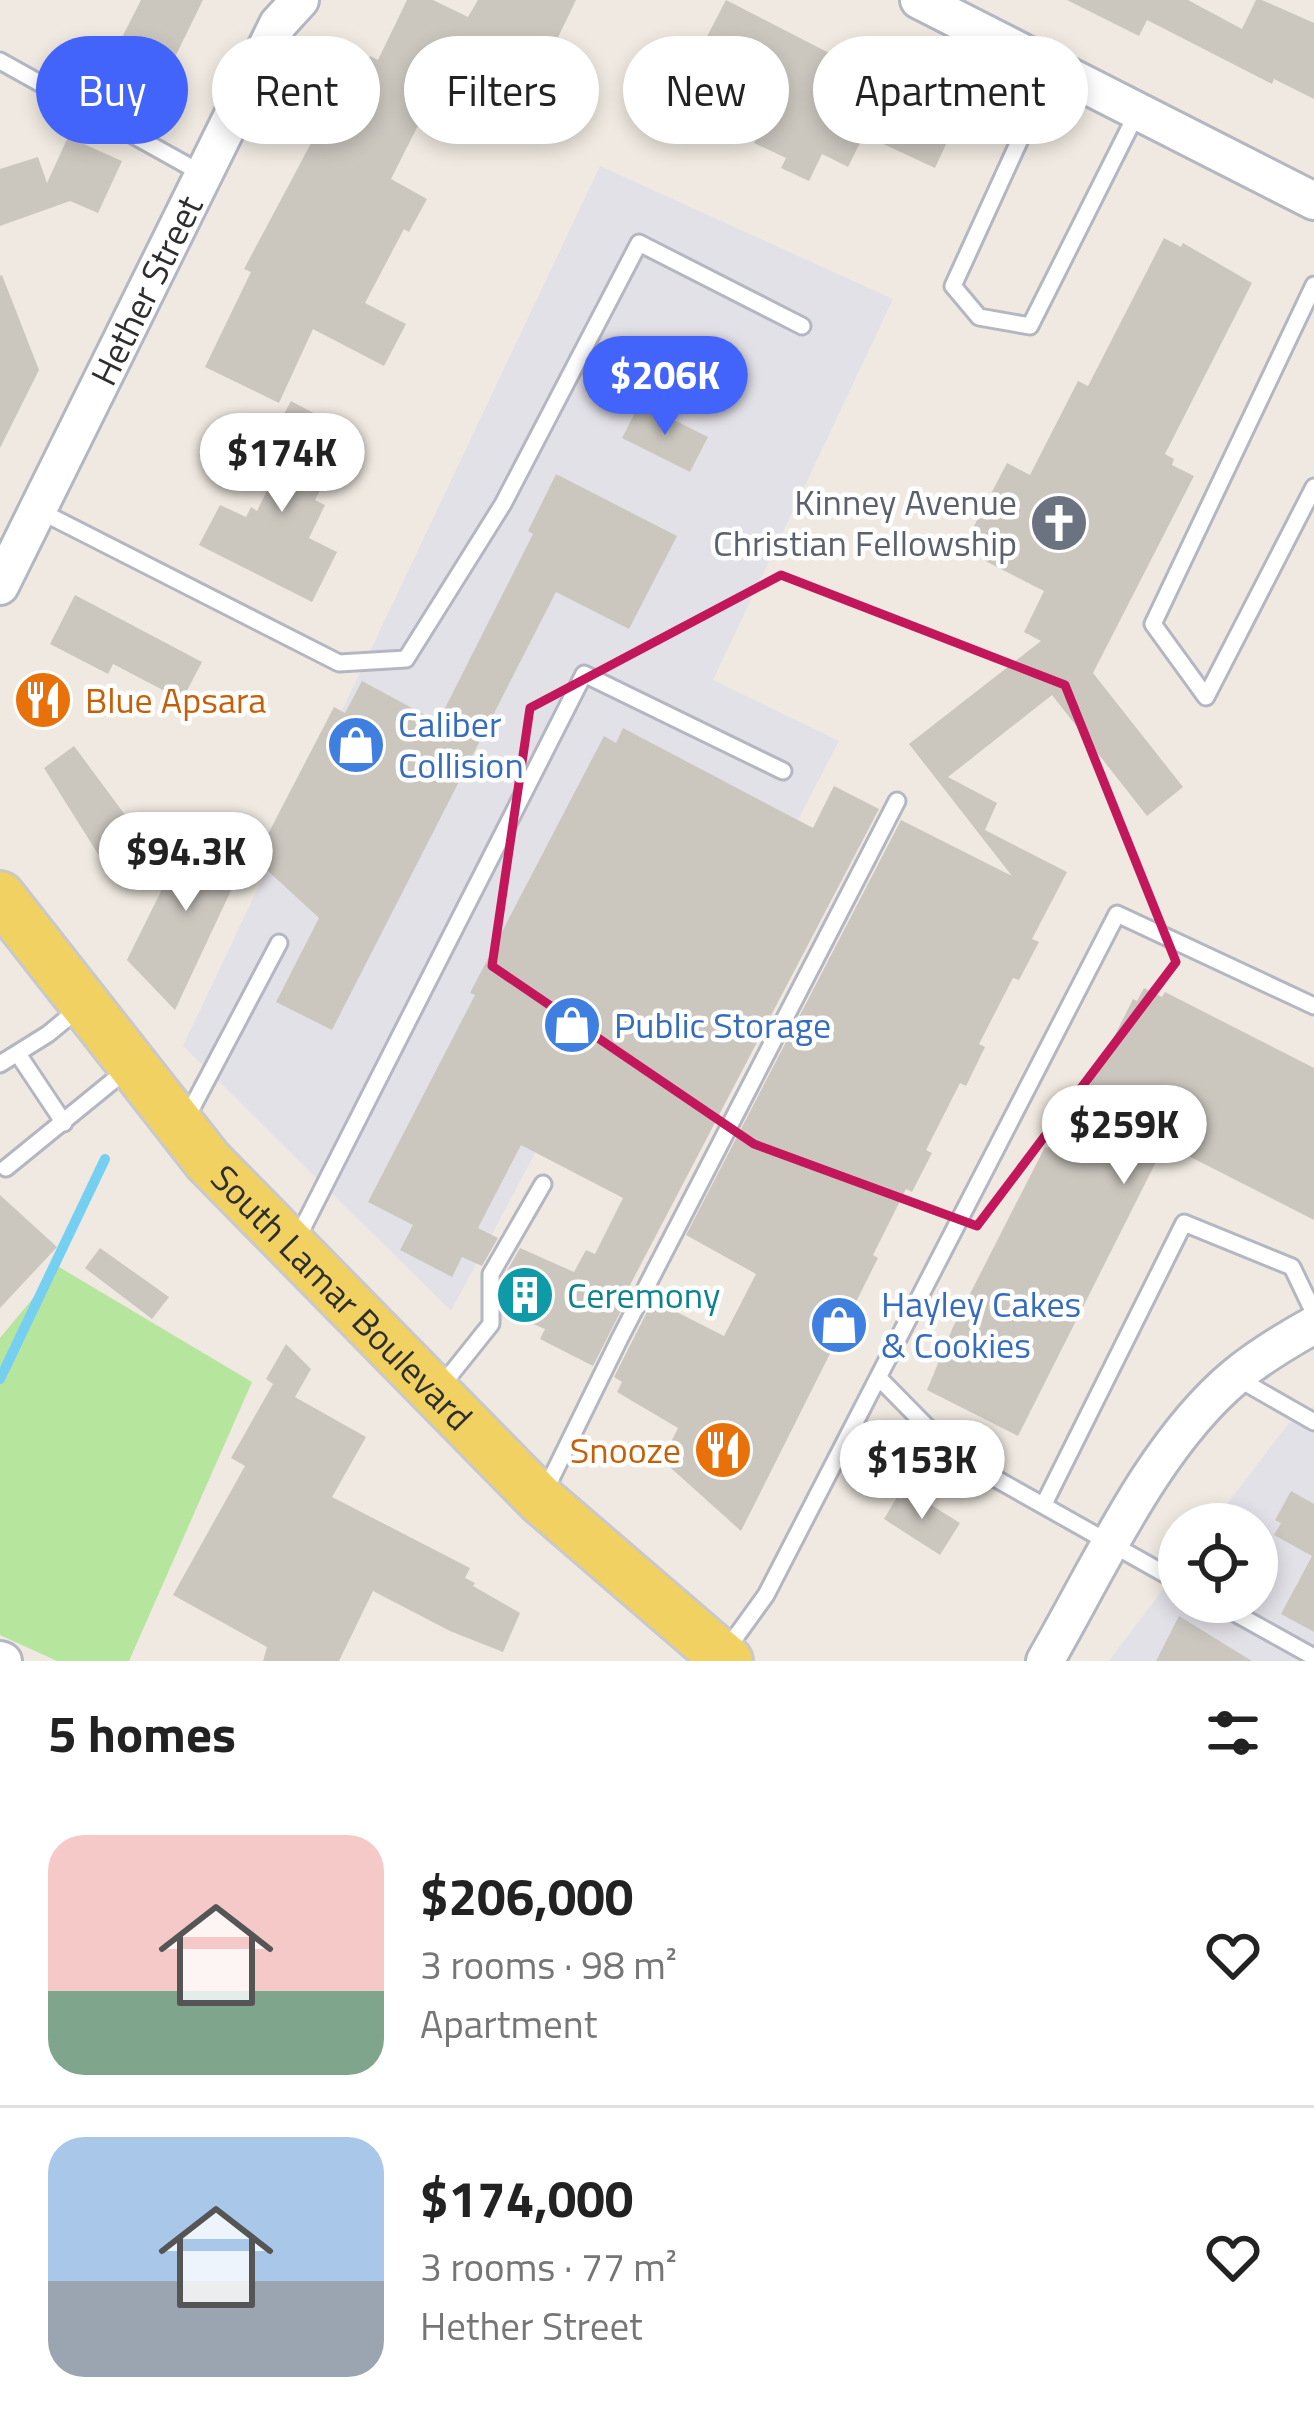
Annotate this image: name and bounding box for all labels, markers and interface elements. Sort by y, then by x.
chip: Buy [36,36,188,144]
chip: Rent [212,36,380,144]
chip: Filters [404,36,599,144]
chip: New [623,36,789,144]
chip: Apartment [813,36,1088,144]
street label: Hether Street [76,185,216,394]
pin: $206K [581,336,749,438]
text: $206K [610,345,720,404]
pin: $174K [198,413,366,515]
text: $174K [227,422,337,481]
place label: Kinney Avenue Christian Fellowship [713,474,1017,570]
church icon: Kinney Avenue Christian Fellowship [1028,492,1090,554]
restaurant icon: Blue Apsara [12,669,74,731]
place label: Blue Apsara [85,672,266,727]
place label: Caliber Collision [398,696,524,792]
shop icon: Caliber Collision [325,714,387,776]
pin: $94.3K [88,812,284,914]
text: $94.3K [126,821,246,880]
shop icon: Public Storage [541,994,603,1056]
place label: Public Storage [614,997,831,1052]
pin: $259K [1040,1085,1208,1187]
text: $259K [1069,1094,1179,1153]
street label: South Lamar Boulevard [199,1151,486,1443]
building icon: Ceremony [494,1264,556,1326]
place label: Ceremony [567,1267,720,1322]
place label: Hayley Cakes & Cookies [881,1276,1081,1372]
shop icon: Hayley Cakes & Cookies [808,1294,870,1356]
restaurant icon: Snooze [692,1419,754,1481]
pin: $153K [838,1420,1006,1522]
place label: Snooze [570,1422,681,1477]
text: $153K [867,1429,977,1488]
map controls [1158,1503,1278,1623]
button: locate [1158,1503,1278,1623]
text: 5 homes [48,1694,236,1772]
icon: filters [1200,1700,1266,1766]
text: $206,000 [420,1857,633,1935]
icon: home [144,1883,288,2027]
icon: heart [1200,1922,1266,1988]
text: 3 rooms · 98 m² [420,1935,677,1994]
text: Apartment [420,1994,597,2053]
text: $174,000 [420,2159,633,2237]
icon: home [144,2185,288,2329]
icon: heart [1200,2224,1266,2290]
text: 3 rooms · 77 m² [420,2237,677,2296]
text: Hether Street [420,2296,643,2355]

